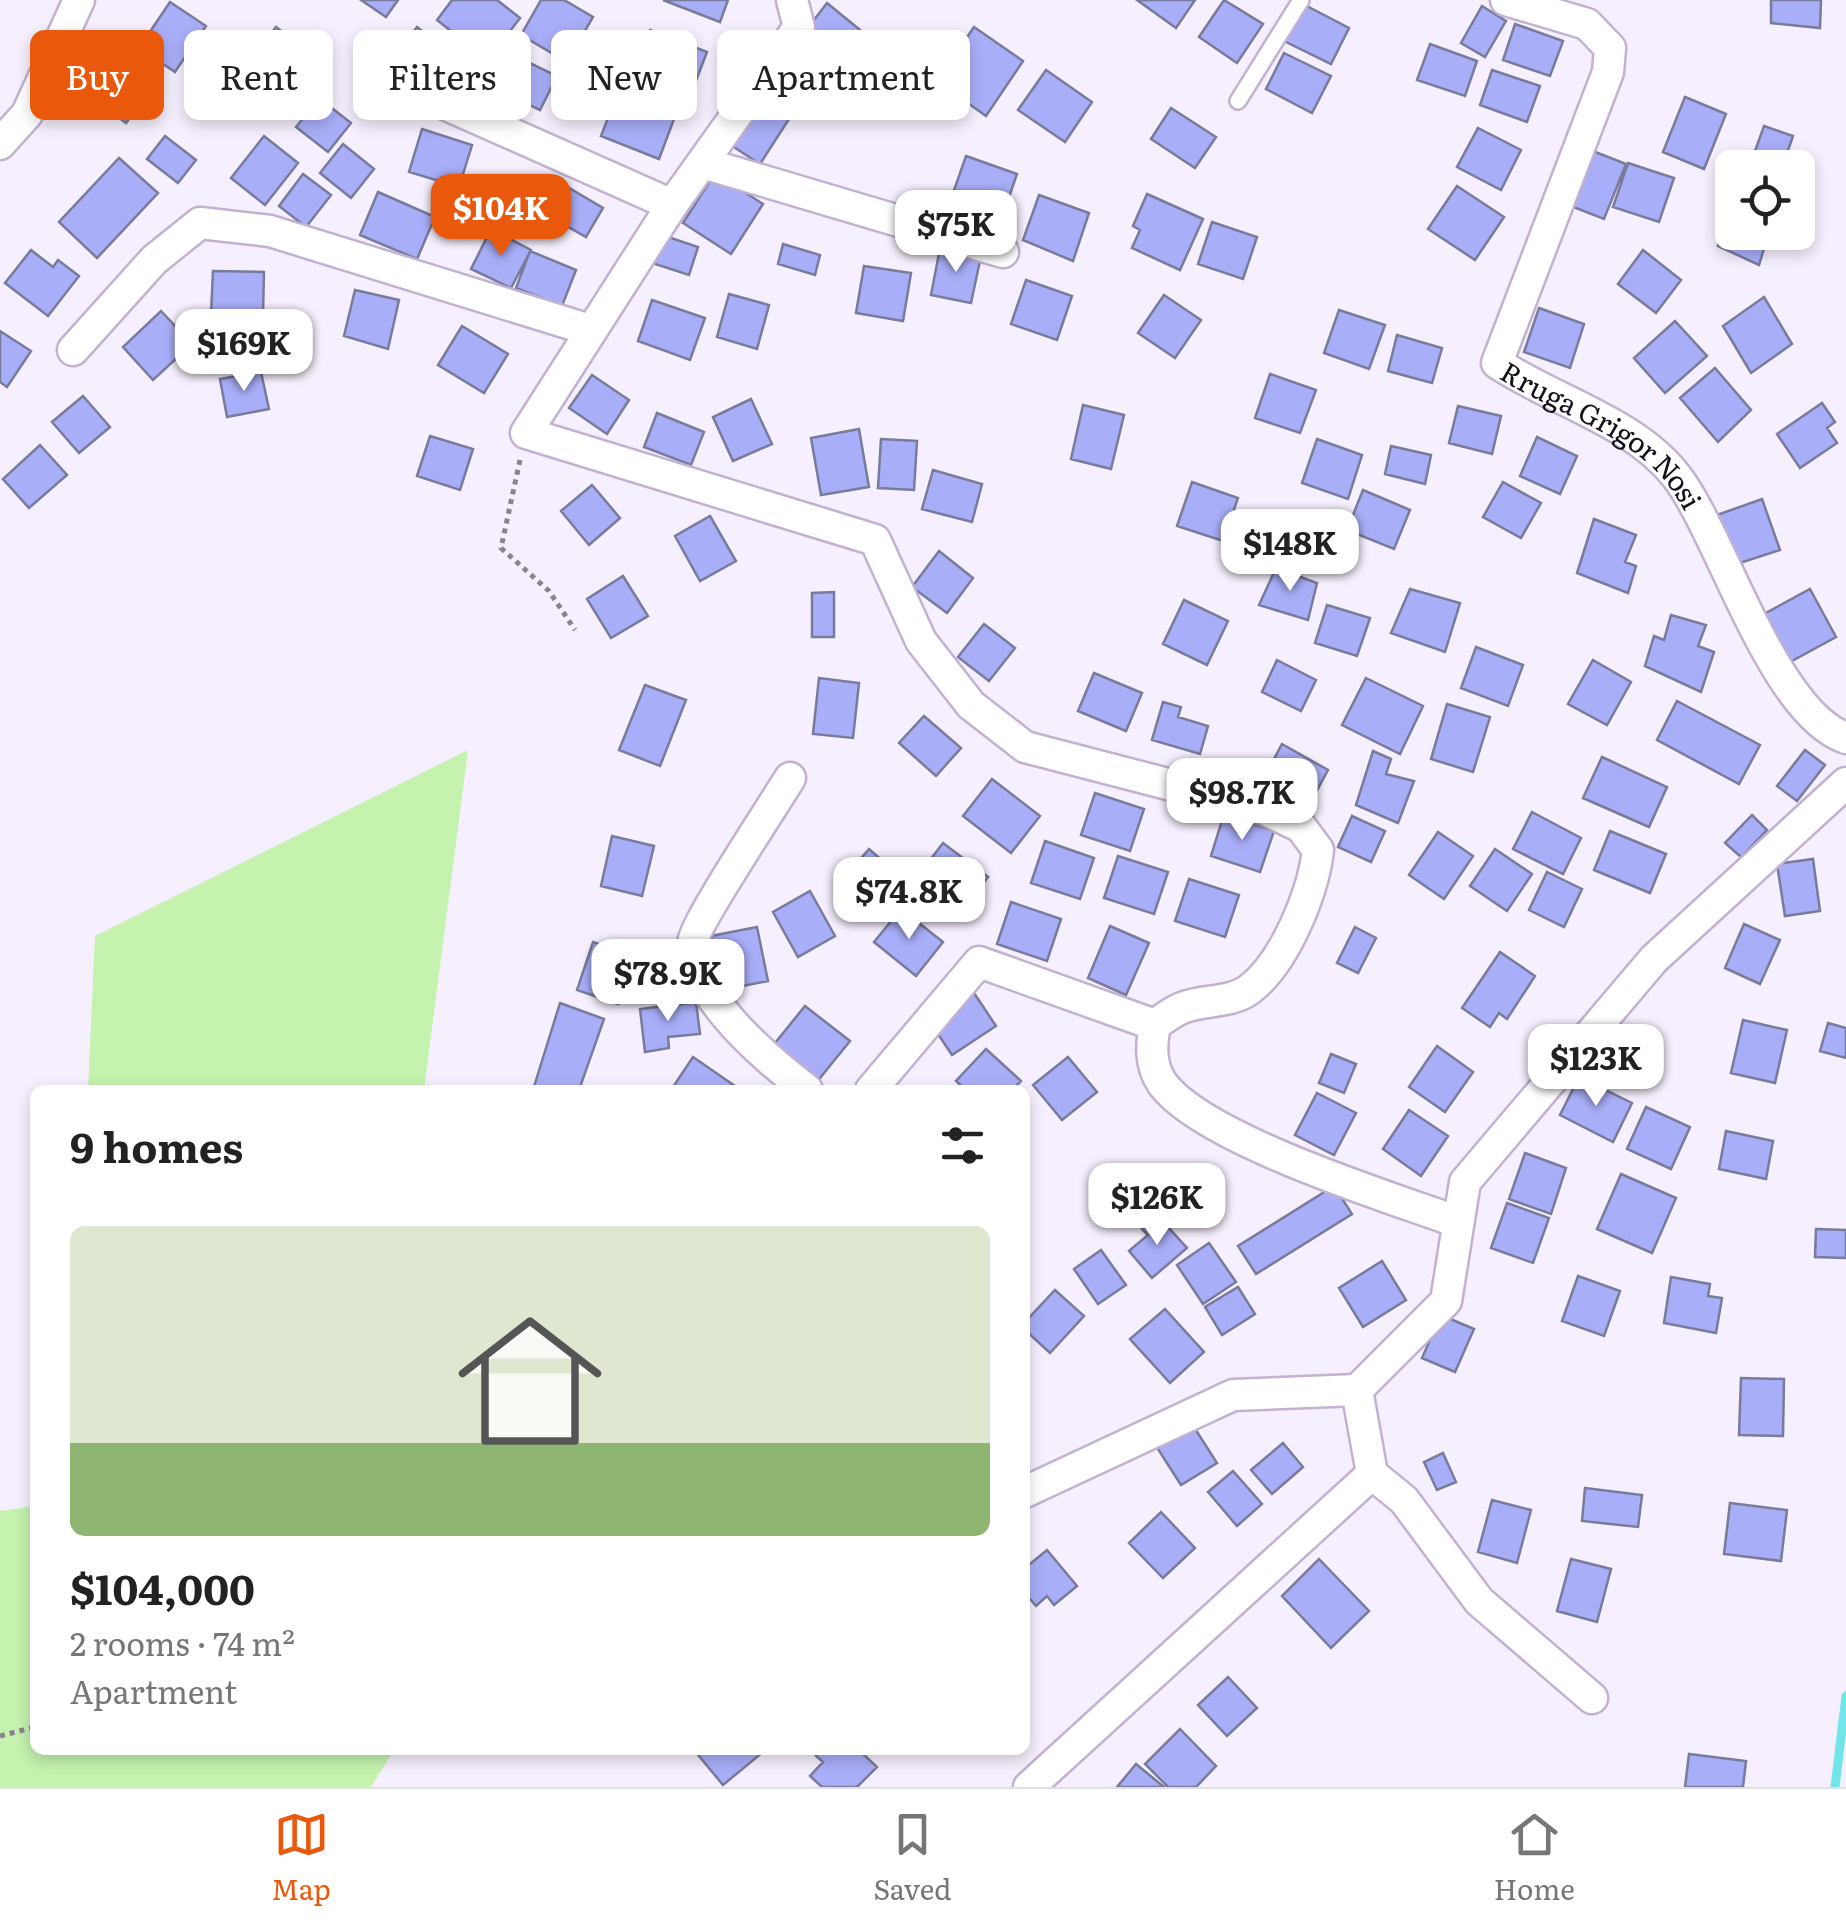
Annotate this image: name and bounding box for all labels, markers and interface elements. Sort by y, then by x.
chip: Buy [30,30,164,120]
chip: Rent [184,30,333,120]
chip: Filters [353,30,531,120]
chip: New [551,30,697,120]
chip: Apartment [717,30,970,120]
map controls [1715,150,1815,250]
button: locate [1715,150,1815,250]
pin: $104K [431,174,571,259]
text: $104K [453,182,549,230]
pin: $75K [897,190,1015,275]
text: $75K [917,198,995,246]
pin: $169K [174,309,314,394]
text: $169K [197,317,291,365]
street label: Rruga Grigor Nosi [1493,349,1714,516]
pin: $148K [1220,509,1360,594]
text: $148K [1243,517,1337,565]
pin: $98.7K [1161,758,1323,843]
text: $98.7K [1189,766,1295,814]
pin: $74.8K [828,857,990,942]
text: $74.8K [855,865,963,913]
pin: $78.9K [587,939,749,1024]
text: $78.9K [613,947,723,995]
pin: $123K [1526,1024,1666,1109]
text: $123K [1550,1032,1642,1080]
text: 9 homes [70,1114,243,1176]
icon: filters [935,1118,990,1173]
pin: $126K [1087,1163,1227,1248]
text: $126K [1110,1171,1204,1219]
icon: home [440,1291,620,1471]
text: $104,000 [70,1556,255,1618]
text: 2 rooms · 74 m² [70,1618,295,1666]
text: Apartment [70,1666,237,1714]
tab: Map [271,1807,331,1909]
tab: Saved [873,1807,951,1909]
tab: Home [1494,1807,1575,1909]

